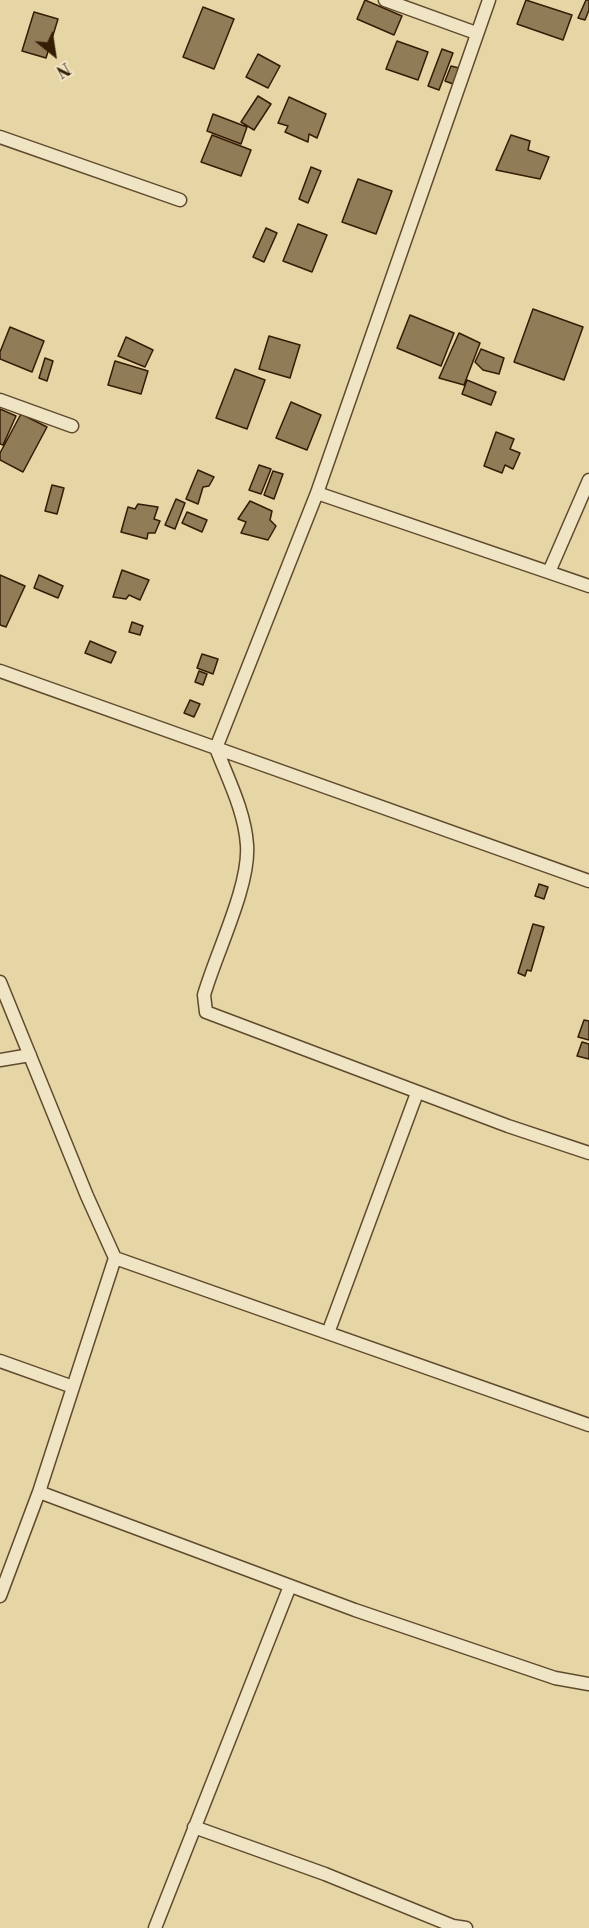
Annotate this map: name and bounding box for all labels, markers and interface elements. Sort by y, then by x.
north arrow [24,24,84,84]
text: N [53,58,73,81]

